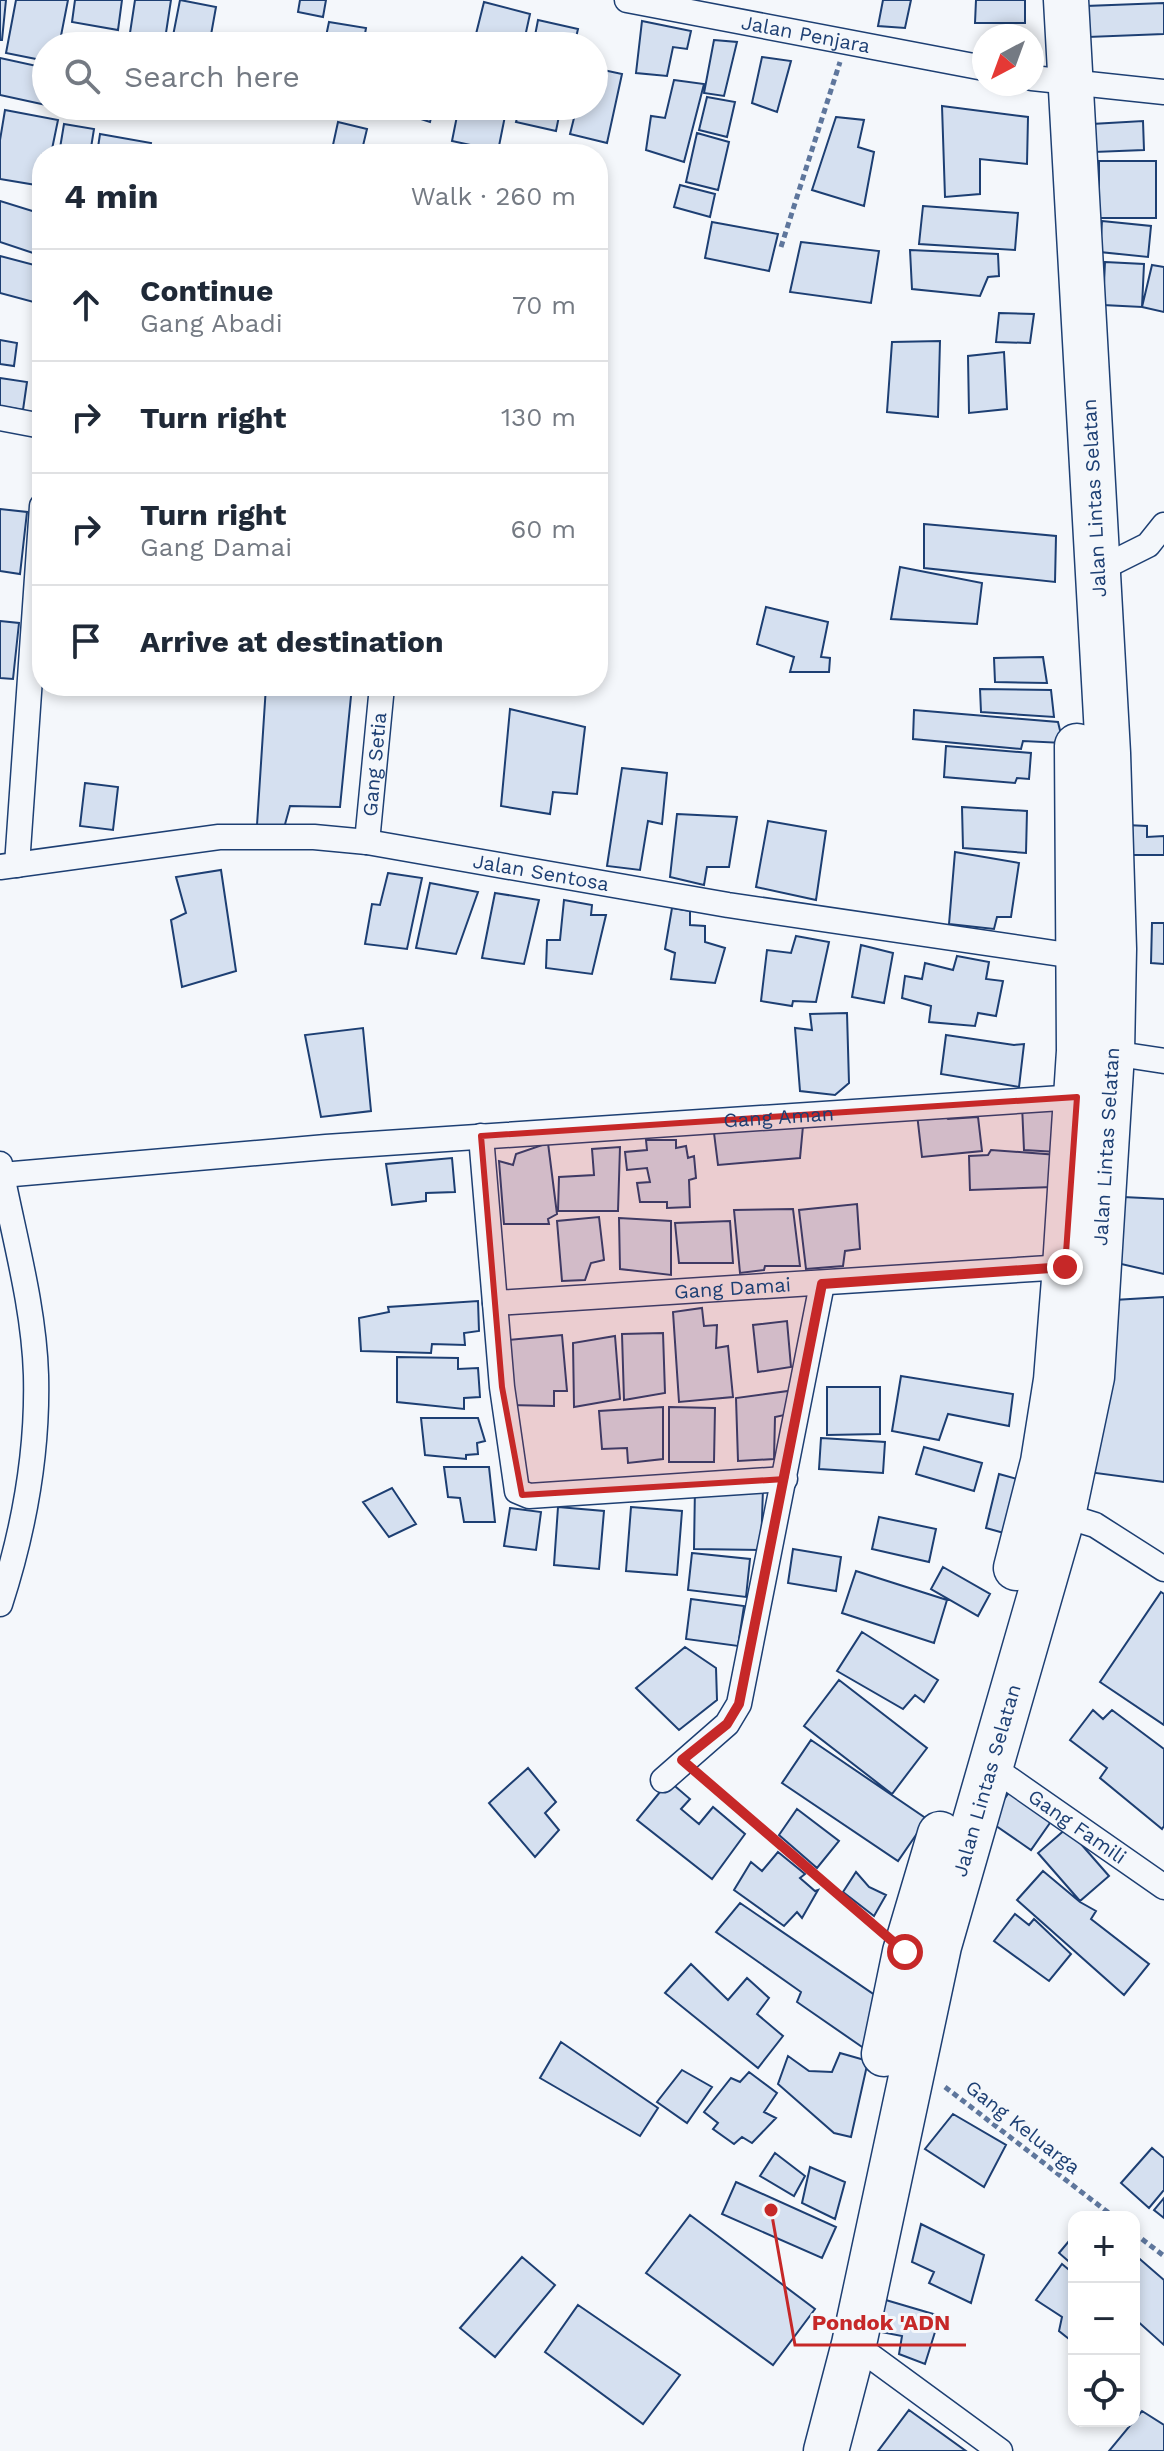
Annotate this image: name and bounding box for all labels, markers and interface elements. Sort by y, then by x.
street label: Jalan Penjara [739,10,872,58]
north arrow [972,24,1044,96]
search box [32,32,608,120]
icon: search [60,54,104,98]
text: Search here [124,59,300,94]
text: 4 min [64,176,159,216]
text: Walk · 260 m [411,181,576,211]
text: Continue [140,273,273,308]
icon: ahead [64,283,108,327]
text: 70 m [512,290,576,320]
text: Gang Abadi [140,308,283,338]
icon: right [64,395,108,439]
street label: Jalan Lintas Selatan [1077,398,1111,598]
text: Turn right [140,400,286,435]
text: 130 m [501,402,576,432]
text: Turn right [140,497,286,532]
icon: right [64,507,108,551]
text: 60 m [510,514,576,544]
text: Gang Damai [140,532,292,562]
icon: arrive [64,619,108,663]
text: Arrive at destination [140,624,444,659]
street label: Gang Setia [358,711,391,818]
street label: Jalan Sentosa [471,849,611,896]
street label: Jalan Lintas Selatan [1088,1046,1124,1247]
street label: Gang Aman [723,1101,835,1133]
route end [1047,1249,1083,1285]
street label: Gang Damai [673,1272,792,1304]
street label: Jalan Lintas Selatan [948,1681,1026,1879]
street label: Gang Famili [1024,1784,1131,1869]
route start [887,1934,923,1970]
street label: Gang Keluarga [961,2075,1085,2179]
map controls [1068,2211,1140,2427]
button: + [1068,2211,1140,2283]
button: − [1068,2283,1140,2355]
callout: Pondok 'ADN [795,2299,966,2345]
text: Pondok 'ADN [812,2310,950,2335]
button: locate [1068,2355,1140,2427]

